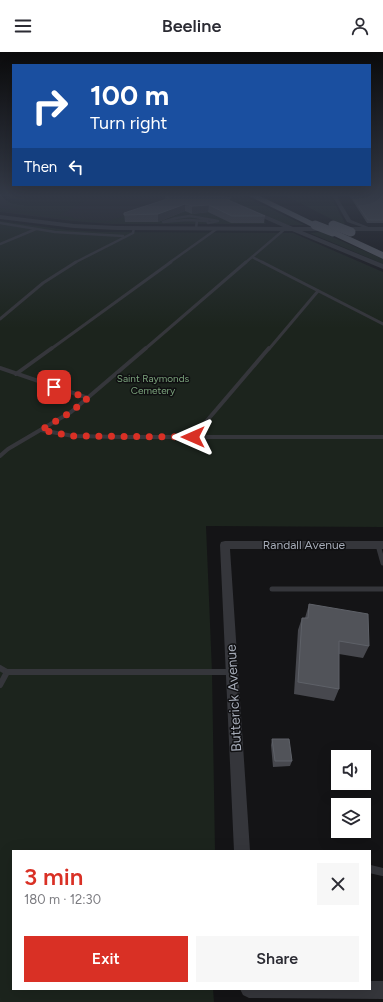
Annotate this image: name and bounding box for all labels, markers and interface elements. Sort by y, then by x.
icon: menu [12,15,34,37]
text: Beeline [162,15,221,37]
icon: person [349,15,371,37]
text: 100 m [90,78,169,112]
icon: right [24,80,76,132]
text: Turn right [90,112,167,134]
icon: left [65,156,87,178]
text: Then [24,158,57,176]
pin [37,370,71,404]
park label: Saint Raymonds Cemetery [117,372,190,397]
icon: arrive [43,376,65,398]
position arrow [172,416,214,458]
street label: Randall Avenue [263,538,346,552]
street label: Butterick Avenue [223,643,245,752]
map controls [331,750,371,838]
button: sound [331,750,371,790]
button: layers [331,798,371,838]
text: 3 min [24,862,83,891]
button: close [317,863,359,905]
text: 180 m · 12:30 [24,892,101,907]
button: Exit [24,936,188,982]
button: Share [196,936,359,982]

